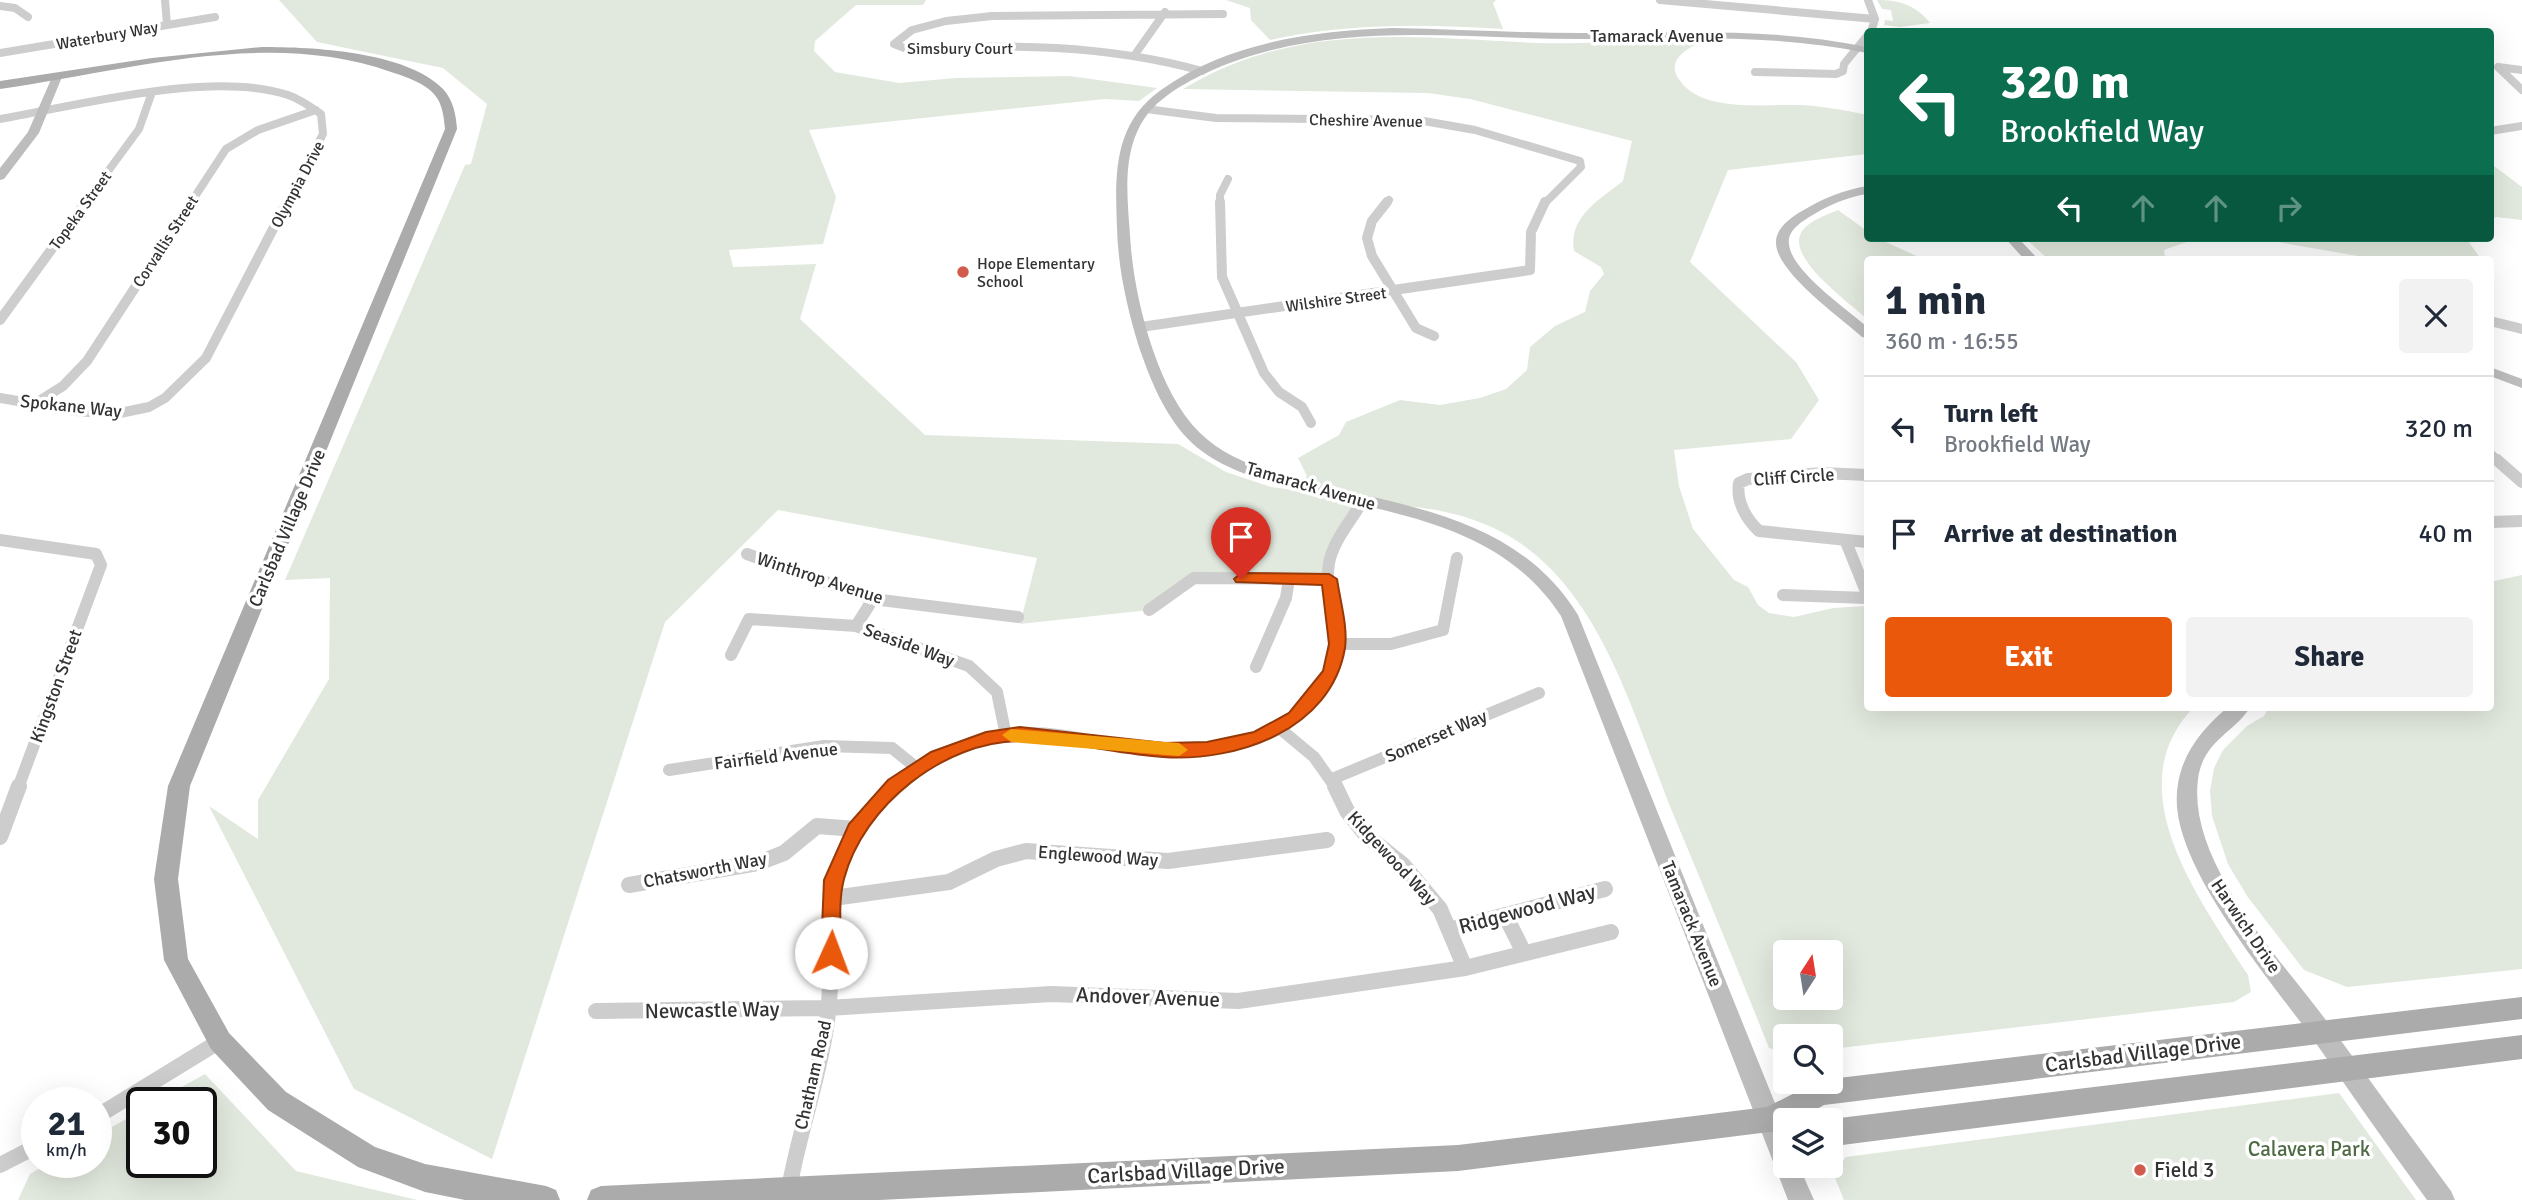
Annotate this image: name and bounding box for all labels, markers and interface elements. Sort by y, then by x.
street label: Waterbury Way [55,17,160,55]
street label: Tamarack Avenue [1590,25,1724,47]
street label: Simsbury Court [907,39,1013,59]
text: 320 m [2000,52,2130,112]
icon: left [1885,56,1976,147]
street label: Cheshire Avenue [1309,110,1423,132]
text: Brookfield Way [2000,112,2204,151]
street label: Olympia Drive [267,138,329,231]
street label: Topeka Street [45,167,116,254]
icon: left [2051,189,2089,227]
icon: ahead [2124,189,2162,227]
icon: ahead [2197,189,2235,227]
icon: right [2270,189,2308,227]
street label: Corvallis Street [129,192,203,291]
place label: Hope Elementary School [977,254,1095,292]
marker: Hope Elementary School [955,264,971,280]
text: 1 min [1885,275,1986,326]
button: close [2399,279,2473,353]
street label: Wilshire Street [1284,283,1388,317]
text: 360 m · 16:55 [1885,327,2019,356]
street label: Spokane Way [19,390,123,422]
text: Turn left [1944,398,2038,430]
icon: left [1885,410,1923,448]
text: 320 m [2404,413,2473,445]
text: Brookfield Way [1944,430,2091,459]
street label: Carlsbad Village Drive [244,446,330,610]
street label: Tamarack Avenue [1244,457,1378,515]
street label: Cliff Circle [1753,463,1835,491]
pin [1211,507,1271,579]
icon: arrive [1885,515,1923,553]
icon: arrive [1222,518,1260,556]
text: Arrive at destination [1944,518,2177,550]
text: 40 m [2418,518,2473,550]
street label: Winthrop Avenue [754,547,886,609]
button: Exit [1885,617,2172,697]
button: Share [2186,617,2473,697]
street label: Seaside Way [860,618,958,672]
street label: Kingston Street [25,626,87,746]
street label: Somerset Way [1382,704,1491,767]
street label: Fairfield Avenue [713,737,839,775]
street label: Kidgewood Way [1343,806,1441,910]
street label: Englewood Way [1037,841,1159,871]
street label: Chatsworth Way [642,847,769,893]
street label: Tamarack Avenue [1657,858,1727,990]
street label: Harwich Drive [2206,875,2286,977]
street label: Ridgewood Way [1456,878,1598,940]
position arrow [794,916,868,990]
north arrow [1773,940,1843,1010]
map controls [1773,940,1843,1178]
street label: Andover Avenue [1076,981,1220,1013]
street label: Newcastle Way [644,996,780,1024]
street label: Chatham Road [790,1018,836,1132]
button: search [1773,1024,1843,1094]
street label: Carlsbad Village Drive [2043,1028,2243,1078]
speed limit sign: 30 [126,1087,217,1178]
text: 21 [48,1102,85,1145]
button: layers [1773,1108,1843,1178]
park label: Calavera Park [2248,1136,2371,1162]
text: km/h [46,1139,87,1161]
street label: Carlsbad Village Drive [1087,1153,1285,1189]
place label: Field 3 [2154,1157,2214,1183]
marker: Field 3 [2132,1162,2148,1178]

